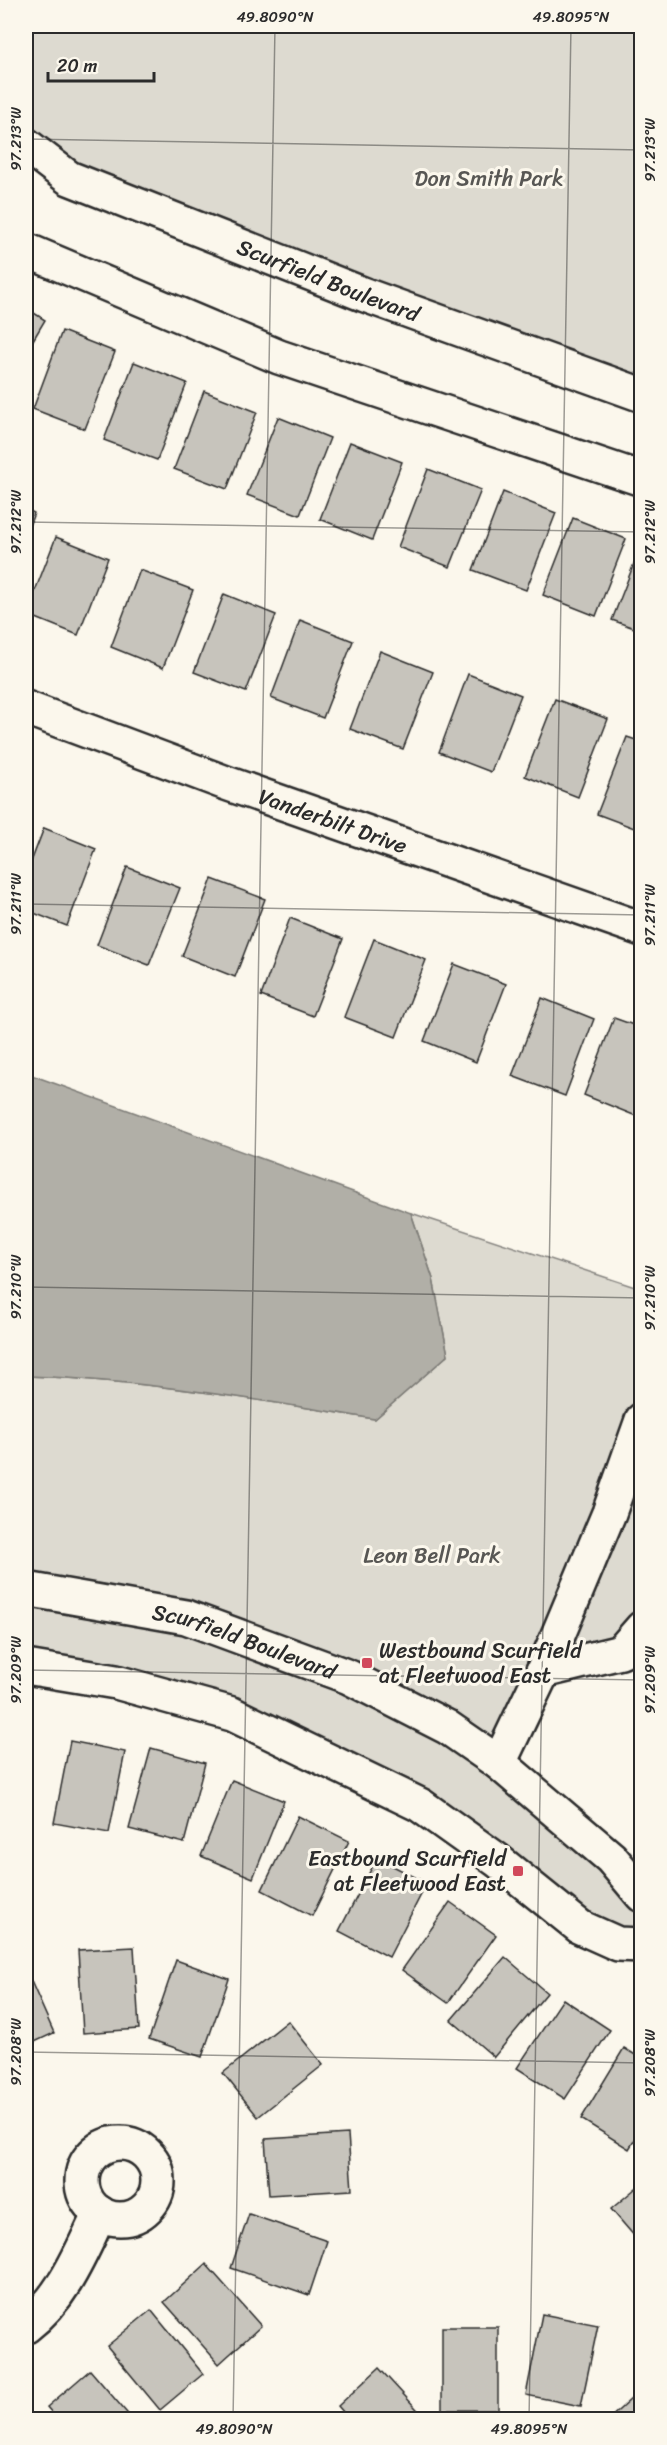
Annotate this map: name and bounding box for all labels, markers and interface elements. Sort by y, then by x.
text: 49.8090°N [236,4,314,30]
text: 49.8095°N [533,4,610,30]
scale bar [48,45,154,83]
text: 20 m [57,50,97,82]
text: 97.213°W [3,107,29,171]
text: 97.213°W [637,118,663,182]
park label: Don Smith Park [414,159,564,198]
street label: Scurfield Boulevard [231,227,427,333]
text: 97.212°W [3,490,29,554]
text: 97.212°W [637,500,663,564]
street label: Vanderbilt Drive [253,776,413,865]
text: 97.211°W [3,873,29,935]
text: 97.211°W [637,884,663,946]
text: 97.210°W [3,1254,29,1319]
text: 97.210°W [637,1265,663,1330]
park label: Leon Bell Park [363,1536,501,1575]
street label: Scurfield Boulevard [149,1592,343,1691]
place label: Westbound Scurfield at Fleetwood East [379,1631,583,1695]
text: 97.209°W [3,1636,29,1704]
text: 97.209°W [637,1646,663,1714]
marker: Westbound Scurfield at Fleetwood East [360,1656,374,1670]
place label: Eastbound Scurfield at Fleetwood East [308,1839,507,1903]
marker: Eastbound Scurfield at Fleetwood East [511,1864,525,1878]
text: 97.208°W [3,2018,29,2086]
text: 97.208°W [637,2029,663,2097]
text: 49.8090°N [195,2416,273,2442]
text: 49.8095°N [491,2416,568,2442]

